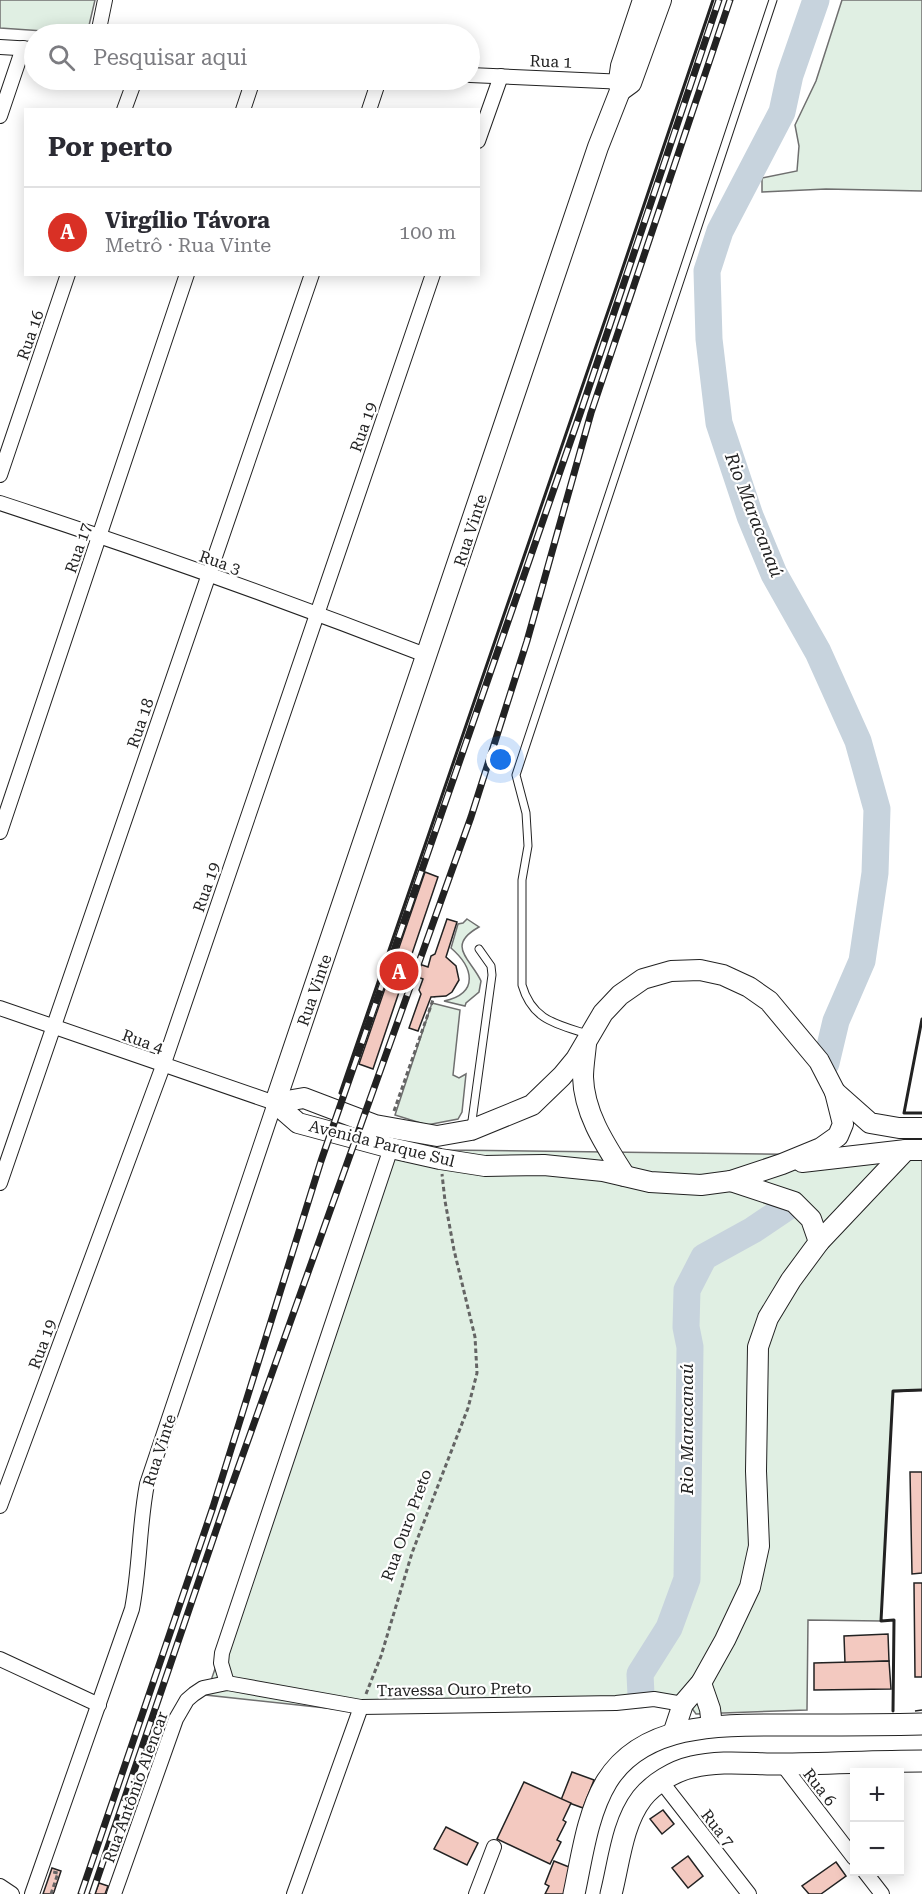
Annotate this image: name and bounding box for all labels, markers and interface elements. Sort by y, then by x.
search box [24,24,480,90]
icon: search [45,41,78,74]
text: Pesquisar aqui [93,45,247,70]
street label: Rua 1 [529,51,573,72]
text: Por perto [48,132,173,162]
text: Virgílio Távora [105,208,270,233]
text: A [60,220,75,244]
text: 100 m [399,220,456,244]
text: Metrô · Rua Vinte [105,233,271,257]
street label: Rua 16 [13,308,48,363]
street label: Rua 19 [346,400,381,455]
water label: Rio Maracanaú [721,449,788,580]
street label: Rua Vinte [450,491,491,569]
street label: Rua 17 [61,521,96,576]
street label: Rua 3 [197,547,243,578]
street label: Rua 18 [123,696,158,751]
your location [486,745,515,774]
street label: Rua 19 [189,860,224,915]
pin: A [380,948,418,994]
street label: Rua Vinte [293,952,336,1029]
street label: Rua 4 [120,1025,166,1058]
street label: Avenida Parque Sul [307,1116,457,1171]
street label: Rua 19 [25,1317,60,1372]
water label: Rio Maracanaú [676,1363,697,1496]
street label: Rua Vinte [139,1411,180,1489]
street label: Rua Ouro Preto [377,1466,436,1584]
street label: Travessa Ouro Preto [376,1679,532,1700]
street label: Rua Antônio Alencar [99,1709,172,1865]
street label: Rua 6 [799,1765,840,1810]
map controls [850,1768,904,1876]
button: + [850,1768,904,1822]
street label: Rua 7 [697,1806,738,1851]
button: − [850,1822,904,1876]

